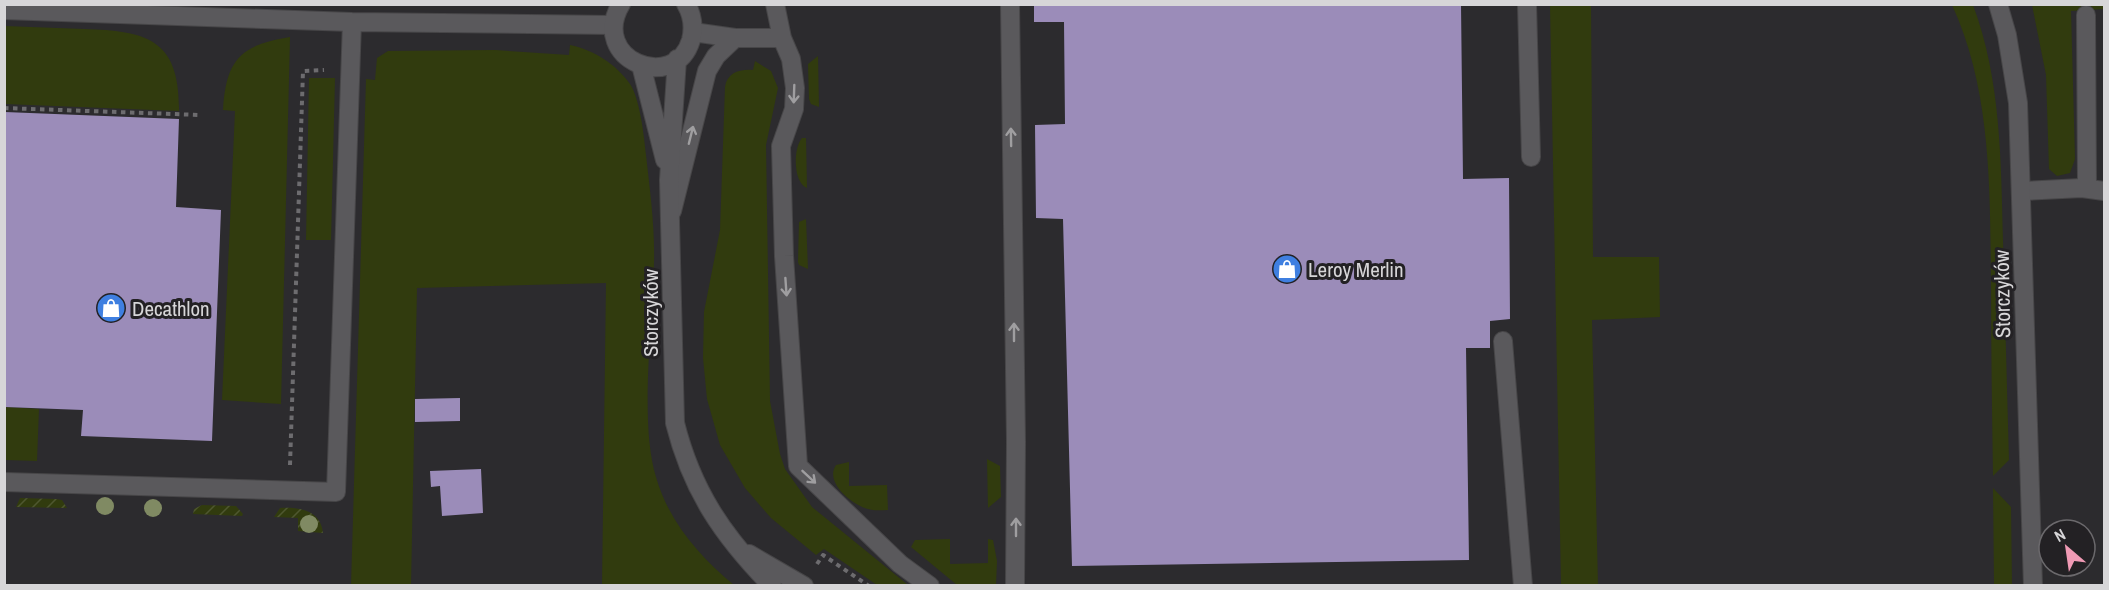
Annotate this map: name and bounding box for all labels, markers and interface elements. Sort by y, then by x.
one-way arrow [789,84,800,104]
one-way arrow [685,126,697,145]
one-way arrow [1006,128,1017,148]
street label: Storczyków [1987,249,2017,338]
shop icon: Leroy Merlin [1271,253,1303,285]
place label: Leroy Merlin [1308,255,1404,284]
street label: Storczyków [636,268,665,357]
one-way arrow [780,277,791,297]
shop icon: Decathlon [95,292,127,324]
place label: Decathlon [132,294,210,323]
one-way arrow [1008,323,1020,343]
one-way arrow [802,470,817,484]
one-way arrow [1010,518,1022,538]
north arrow [2037,518,2097,578]
text: N [2050,523,2069,547]

